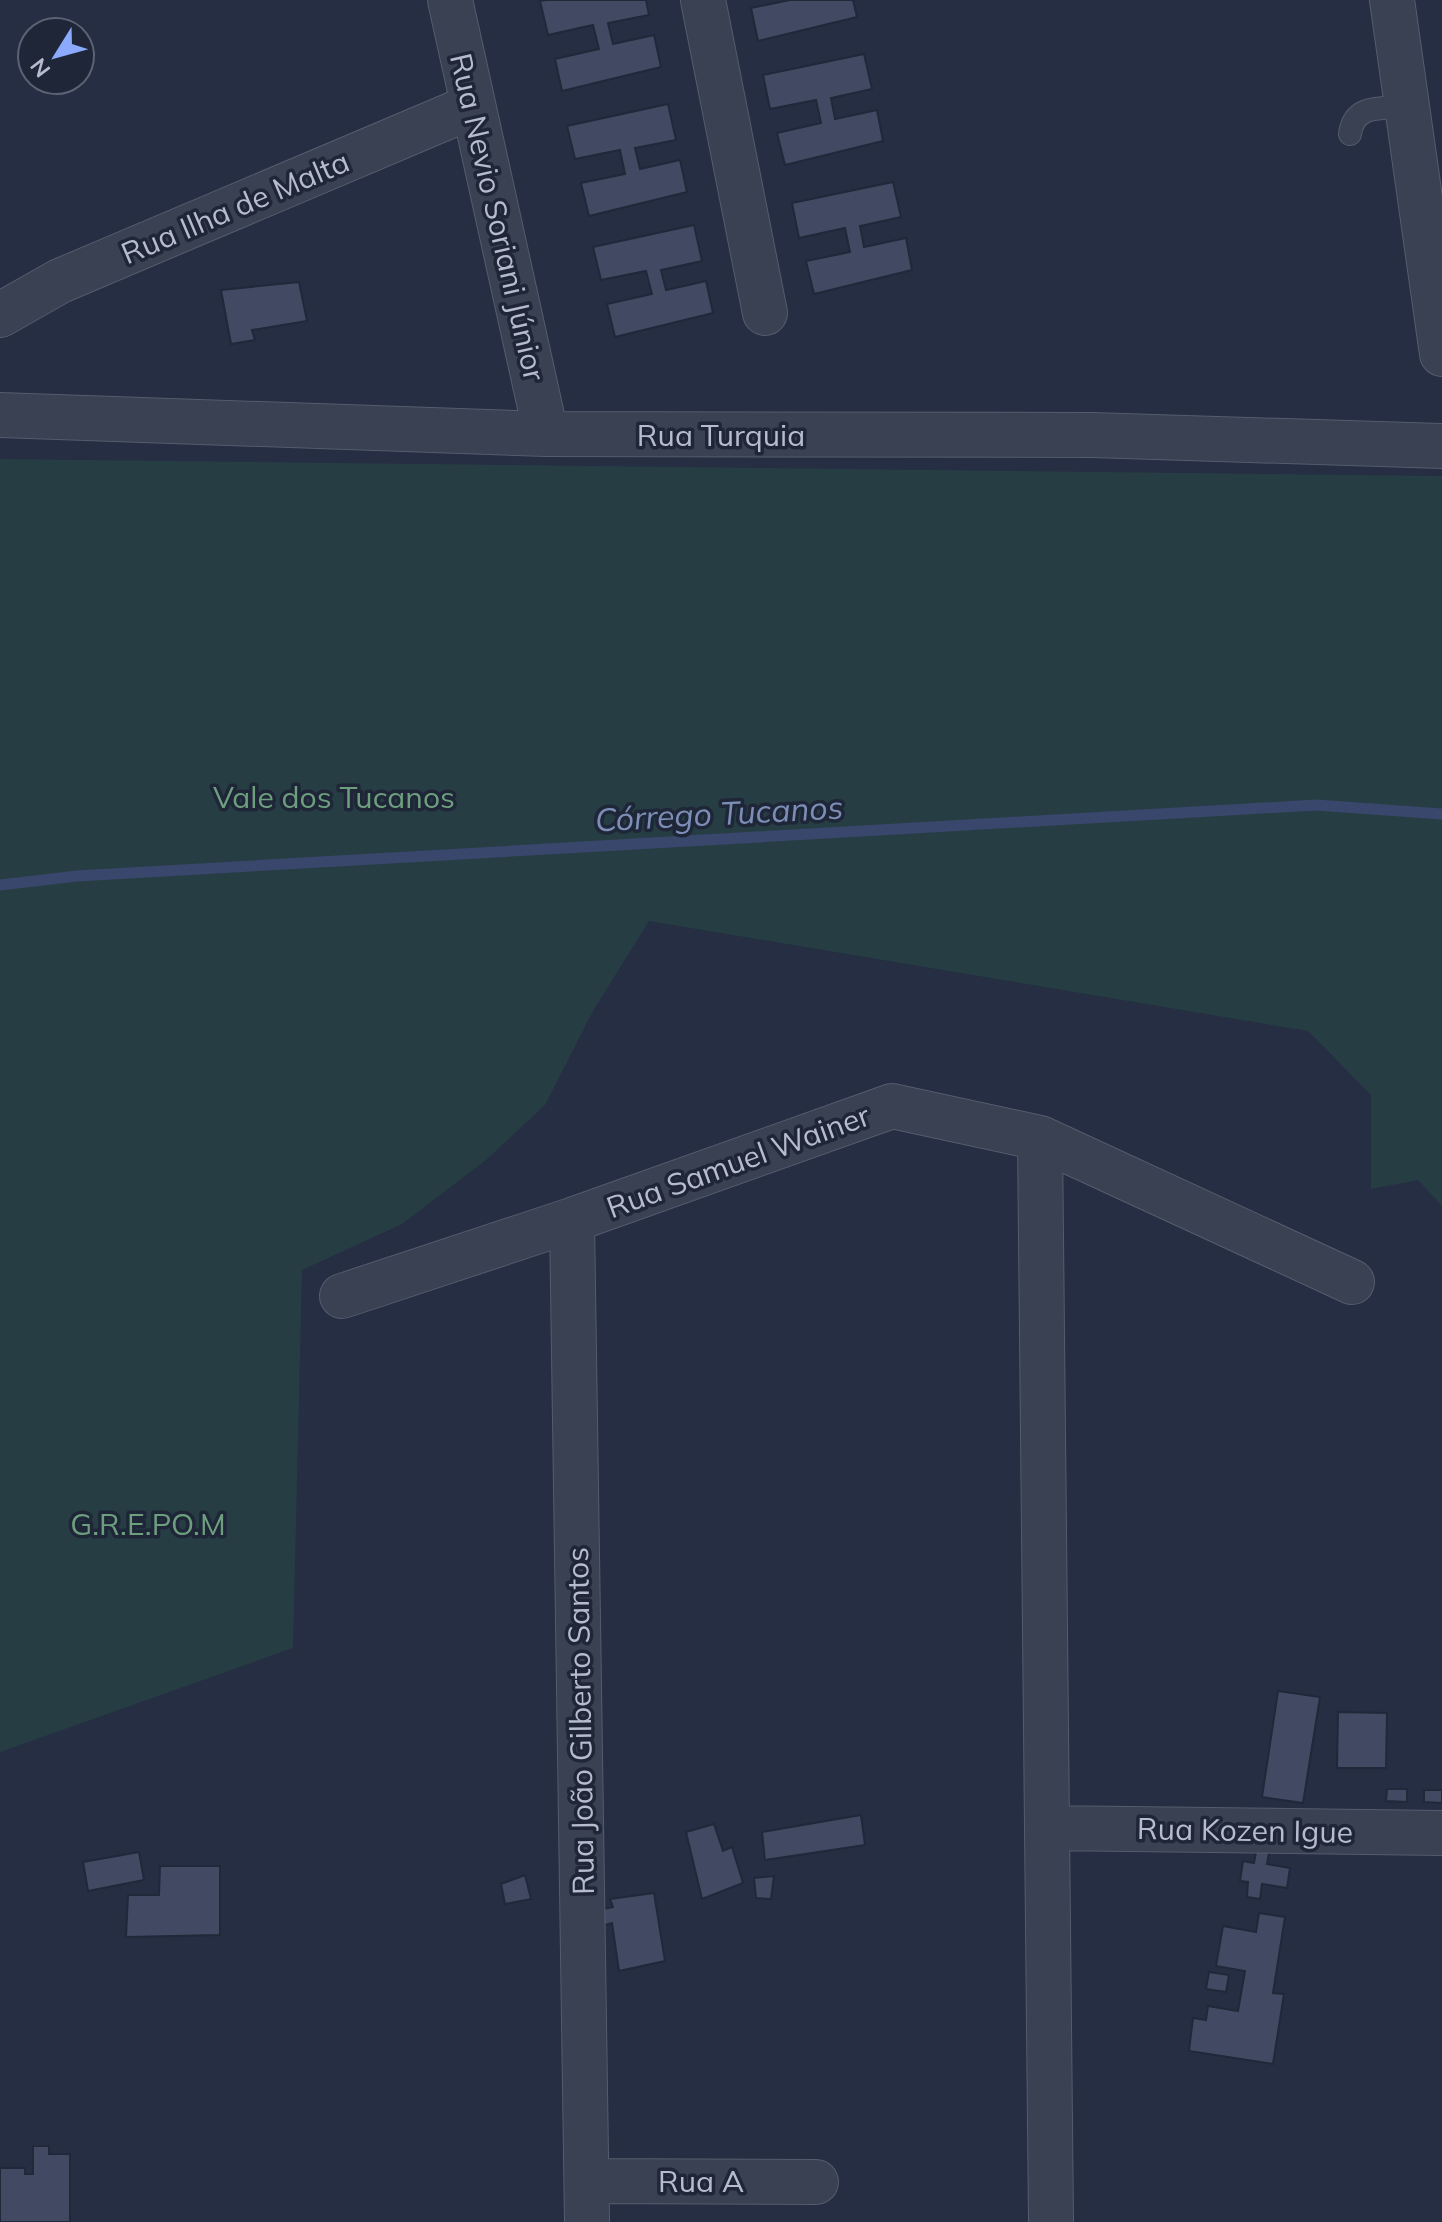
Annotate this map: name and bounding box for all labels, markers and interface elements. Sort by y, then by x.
north arrow [16,16,96,96]
street label: Rua Nevio Soriani Júnior [442,50,554,384]
text: N [24,53,56,83]
street label: Rua Ilha de Malta [115,142,355,272]
street label: Rua Turquia [637,416,805,454]
park label: Vale dos Tucanos [213,778,455,816]
water label: Córrego Tucanos [594,787,844,839]
street label: Rua Samuel Wainer [601,1096,875,1226]
park label: G.R.E.PO.M [70,1505,226,1543]
street label: Rua João Gilberto Santos [558,1547,602,1895]
street label: Rua Kozen Igue [1137,1809,1353,1851]
street label: Rua A [658,2162,744,2200]

